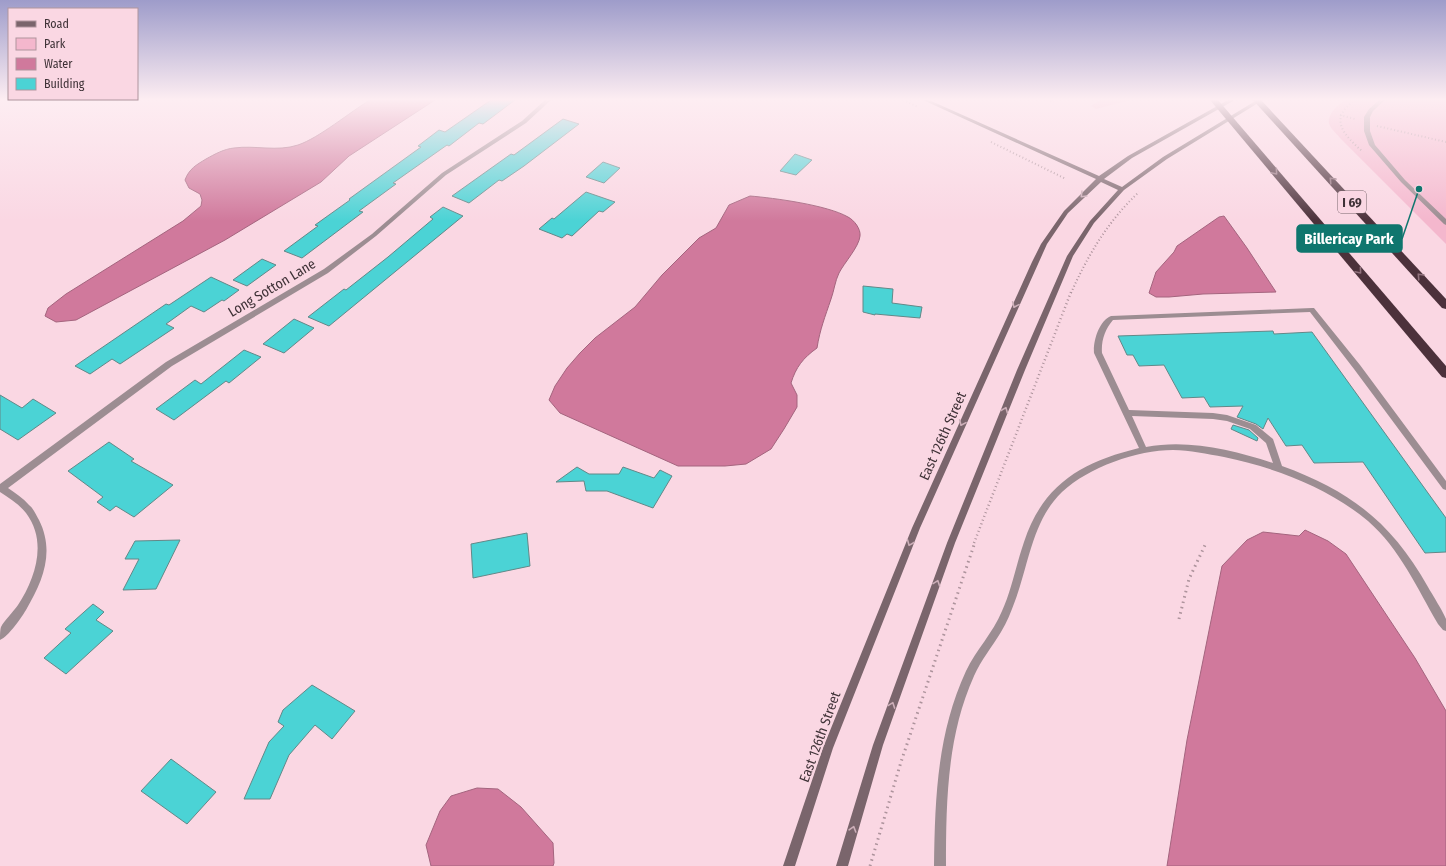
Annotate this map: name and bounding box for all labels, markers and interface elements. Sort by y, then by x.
legend [8,8,138,100]
text: Road [44,17,69,31]
text: Park [44,37,66,51]
text: Water [44,57,73,71]
text: Building [44,77,85,91]
one-way arrow [1271,167,1278,175]
one-way arrow [1329,177,1336,185]
one-way arrow [1080,190,1087,198]
road number: I 69 [1338,191,1366,213]
callout: Billericay Park [1297,225,1402,252]
text: Billericay Park [1304,230,1394,248]
street label: Long Sotton Lane [225,255,319,321]
one-way arrow [1355,267,1362,274]
one-way arrow [1417,273,1424,281]
one-way arrow [1012,300,1020,308]
street label: East 126th Street [916,389,970,483]
one-way arrow [1000,406,1008,414]
one-way arrow [959,420,967,427]
one-way arrow [907,539,915,546]
one-way arrow [932,579,940,586]
street label: East 126th Street [796,689,844,785]
one-way arrow [888,701,896,708]
one-way arrow [848,825,857,832]

